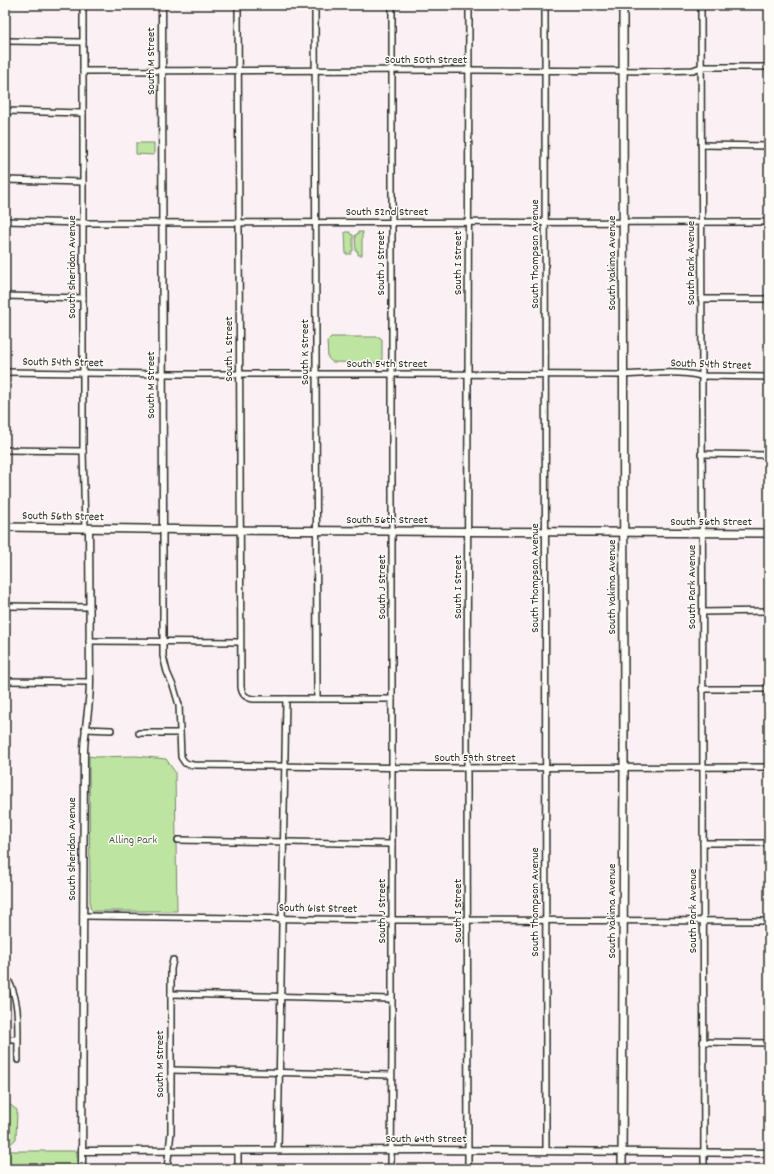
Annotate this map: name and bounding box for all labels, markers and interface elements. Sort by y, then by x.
street label: South M Street [143,27,160,95]
street label: South 50th Street [385,52,468,69]
street label: South Thompson Avenue [527,199,544,309]
street label: South 52nd Street [346,204,429,221]
street label: South Sheridan Avenue [64,215,81,319]
street label: South Yakima Avenue [604,215,621,311]
street label: South Park Avenue [683,221,700,305]
street label: South J Street [373,230,390,295]
street label: South I Street [450,230,467,295]
street label: South L Street [221,316,238,382]
street label: South K Street [297,318,314,385]
street label: South M Street [143,351,160,419]
street label: South 54th Street [22,354,104,372]
street label: South 54th Street [670,355,752,375]
street label: South 54th Street [347,356,428,373]
street label: South 56th Street [22,508,105,526]
street label: South 56th Street [346,512,428,529]
street label: South 56th Street [670,514,752,531]
street label: South Thompson Avenue [527,523,544,633]
street label: South Yakima Avenue [604,539,621,635]
street label: South Park Avenue [684,545,701,629]
street label: South J Street [374,554,391,619]
street label: South I Street [450,554,467,619]
street label: South 59th Street [434,750,516,767]
street label: South Sheridan Avenue [64,797,81,901]
park label: Alling Park [109,832,157,849]
street label: South Thompson Avenue [527,847,544,957]
street label: South Yakima Avenue [604,863,621,959]
street label: South Park Avenue [685,869,702,953]
street label: South J Street [374,878,391,943]
street label: South I Street [450,878,467,943]
street label: South 61st Street [279,900,358,918]
street label: South M Street [152,1030,169,1098]
street label: South 64th Street [385,1131,467,1148]

